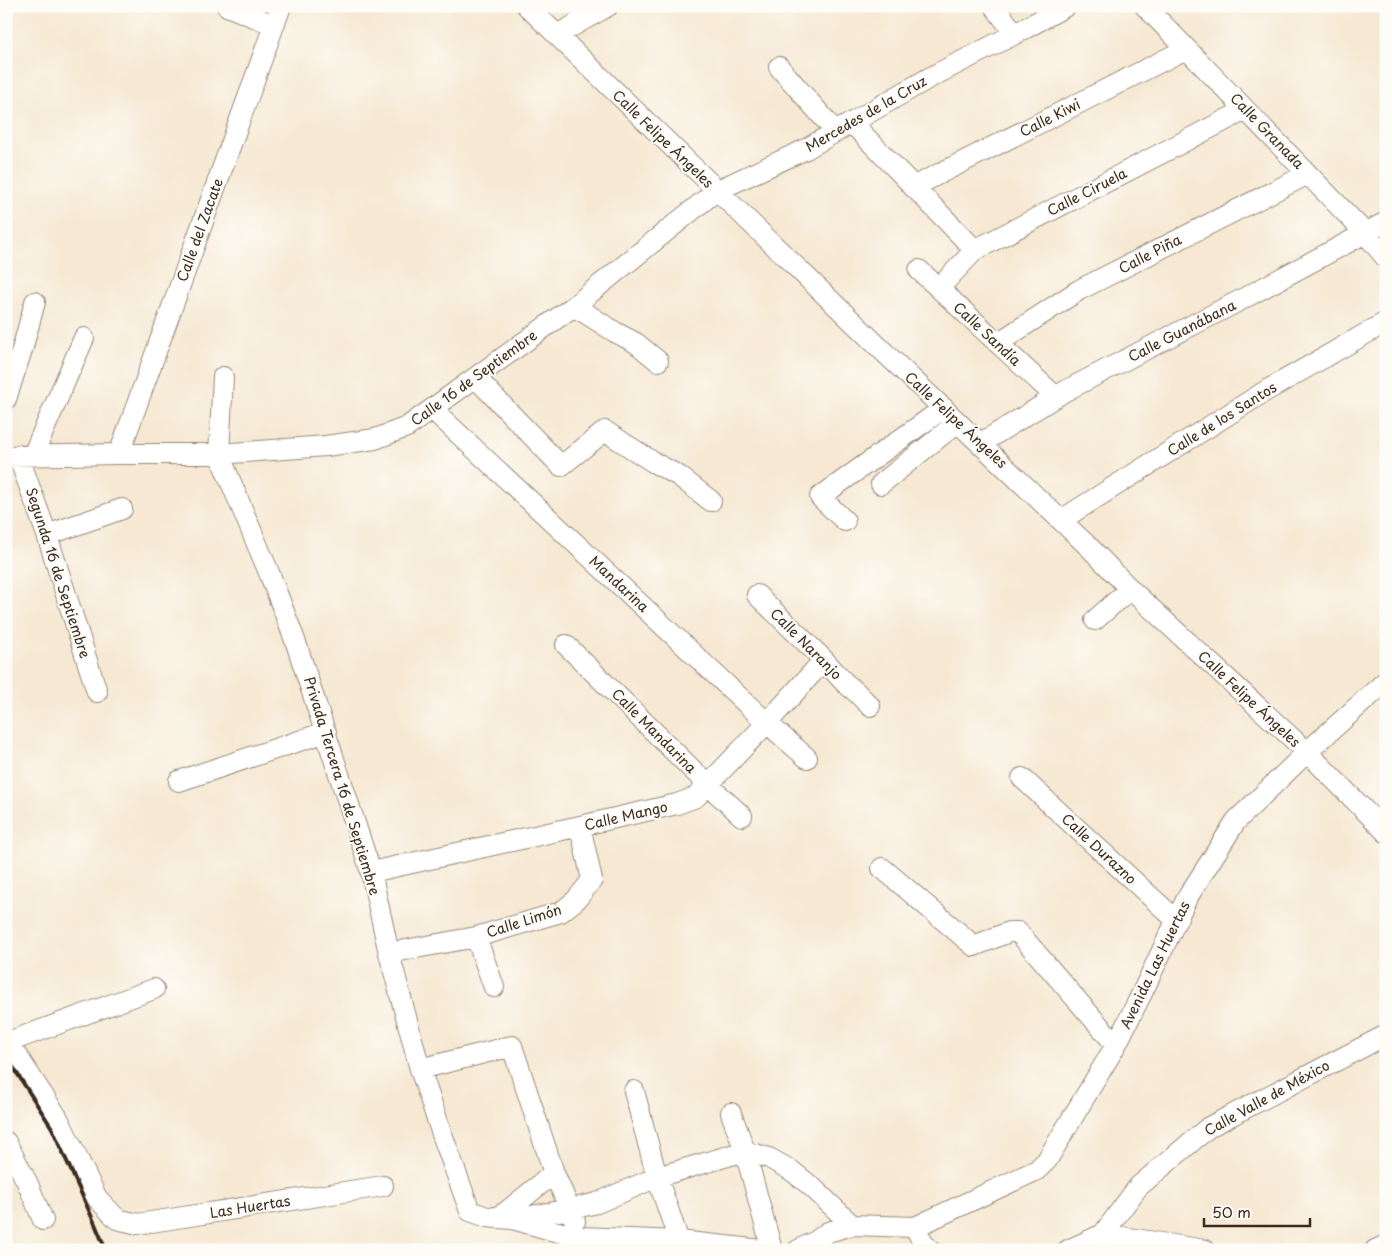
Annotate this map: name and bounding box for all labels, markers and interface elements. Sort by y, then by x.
street label: Mercedes de la Cruz [801,70,930,157]
street label: Calle Felipe Ángeles [608,85,719,192]
street label: Calle Granada [1226,88,1309,173]
street label: Calle Kiwi [1016,93,1084,142]
street label: Calle Ciruela [1043,162,1131,221]
street label: Calle del Zacate [171,175,228,284]
street label: Calle Piña [1115,229,1185,278]
street label: Calle Guanábana [1124,294,1240,367]
street label: Calle Sandía [949,297,1026,371]
street label: Calle 16 de Septiembre [406,324,542,431]
street label: Calle Felipe Ángeles [900,367,1012,473]
street label: Calle de los Santos [1163,377,1280,461]
street label: Segunda 16 de Septiembre [21,485,96,661]
street label: Mandarina [585,551,654,617]
street label: Calle Naranjo [766,603,847,684]
street label: Calle Felipe Ángeles [1193,646,1305,752]
street label: Privada Tercera 16 de Septiembre [299,674,386,898]
street label: Calle Mandarina [607,683,702,778]
street label: Calle Mango [582,796,670,835]
street label: Calle Durazno [1057,808,1142,889]
street label: Avenida Las Huertas [1115,897,1195,1032]
street label: Calle Limón [484,899,564,943]
street label: Calle Valle de México [1200,1054,1333,1141]
street label: Las Huertas [208,1190,292,1223]
scale bar [1204,1196,1311,1228]
text: 50 m [1212,1200,1251,1223]

